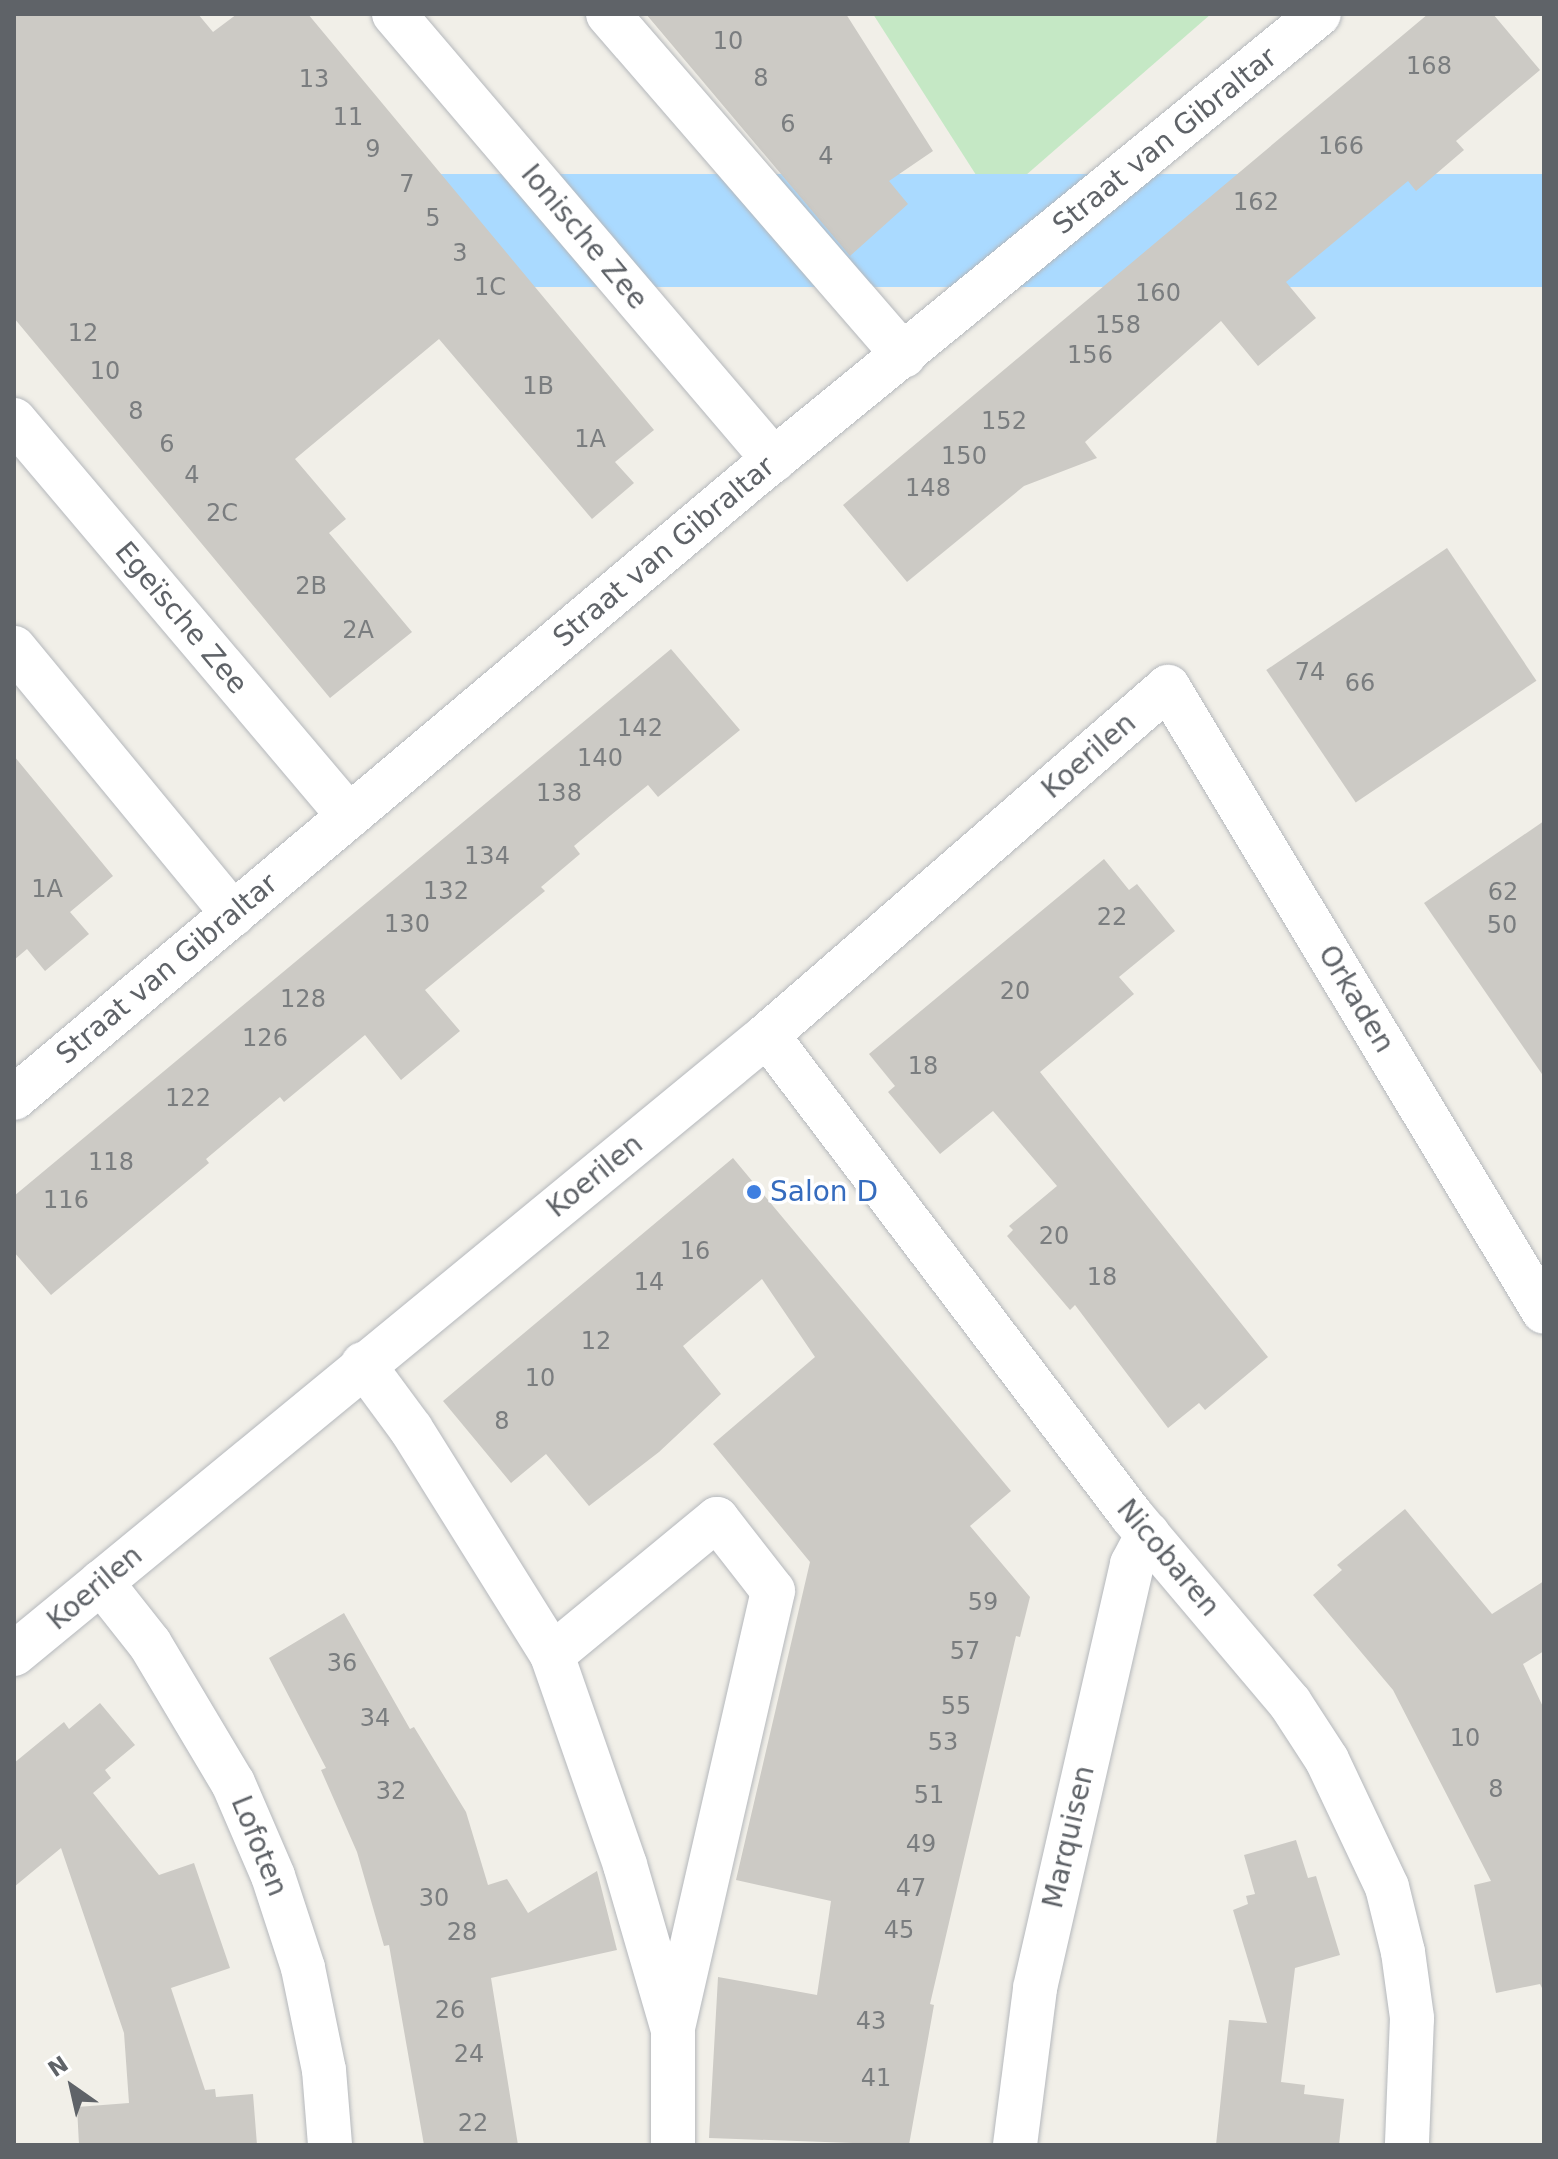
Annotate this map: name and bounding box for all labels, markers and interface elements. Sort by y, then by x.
house number: 10 [713,28,743,56]
street label: Straat van Gibraltar [1046,40,1284,242]
house number: 168 [1406,53,1452,81]
house number: 8 [753,65,769,93]
house number: 13 [299,66,329,94]
house number: 11 [333,104,363,132]
house number: 6 [780,111,796,139]
house number: 166 [1318,133,1364,161]
house number: 9 [365,136,381,164]
house number: 4 [818,143,834,171]
street label: Ionische Zee [514,158,654,316]
house number: 7 [399,171,415,199]
house number: 162 [1233,189,1279,217]
house number: 5 [425,205,441,233]
house number: 3 [452,240,468,268]
house number: 1C [474,274,506,302]
house number: 160 [1135,280,1181,308]
house number: 158 [1095,312,1141,340]
house number: 12 [68,320,98,348]
house number: 156 [1067,342,1113,370]
house number: 10 [90,358,120,386]
house number: 1B [522,373,554,401]
house number: 8 [128,398,144,426]
house number: 152 [981,408,1027,436]
house number: 1A [574,426,606,454]
house number: 6 [159,431,175,459]
house number: 150 [941,443,987,471]
street label: Straat van Gibraltar [547,450,781,654]
house number: 4 [184,462,200,490]
house number: 148 [905,475,951,503]
house number: 2C [206,500,238,528]
street label: Egeïsche Zee [108,535,254,701]
house number: 2B [295,573,327,601]
house number: 2A [342,617,374,645]
house number: 74 [1295,659,1325,687]
house number: 66 [1345,670,1375,698]
street label: Koerilen [1035,706,1143,806]
house number: 142 [617,715,663,743]
house number: 140 [577,745,623,773]
house number: 138 [536,780,582,808]
house number: 134 [464,843,510,871]
street label: Straat van Gibraltar [50,867,284,1071]
house number: 1A [31,876,63,904]
house number: 132 [423,878,469,906]
house number: 62 [1488,879,1518,907]
house number: 22 [1097,904,1127,932]
house number: 130 [384,911,430,939]
house number: 50 [1487,912,1517,940]
street label: Orkaden [1311,939,1401,1059]
house number: 20 [1000,978,1030,1006]
house number: 128 [280,986,326,1014]
house number: 126 [242,1025,288,1053]
house number: 18 [908,1053,938,1081]
house number: 122 [165,1085,211,1113]
street label: Koerilen [540,1127,650,1225]
house number: 118 [88,1149,134,1177]
place label: Salon D [770,1175,878,1209]
marker: Salon D [745,1183,763,1201]
house number: 116 [43,1187,89,1215]
house number: 20 [1039,1223,1069,1251]
house number: 16 [680,1238,710,1266]
house number: 18 [1087,1264,1117,1292]
house number: 14 [634,1269,664,1297]
house number: 12 [581,1328,611,1356]
house number: 10 [525,1365,555,1393]
house number: 8 [494,1408,510,1436]
street label: Nicobaren [1109,1493,1227,1623]
street label: Koerilen [41,1539,149,1637]
house number: 59 [968,1589,998,1617]
house number: 57 [950,1638,980,1666]
house number: 36 [327,1650,357,1678]
house number: 55 [941,1693,971,1721]
house number: 34 [360,1705,390,1733]
house number: 10 [1450,1725,1480,1753]
house number: 53 [928,1729,958,1757]
street label: Marquisen [1036,1762,1102,1912]
house number: 8 [1488,1776,1504,1804]
house number: 32 [376,1778,406,1806]
house number: 51 [914,1782,944,1810]
street label: Lofoten [224,1791,294,1901]
house number: 49 [906,1831,936,1859]
house number: 47 [896,1875,926,1903]
house number: 30 [419,1885,449,1913]
house number: 45 [884,1917,914,1945]
house number: 28 [447,1919,477,1947]
house number: 26 [435,1997,465,2025]
house number: 43 [856,2008,886,2036]
house number: 24 [454,2041,484,2069]
north arrow [32,2047,112,2127]
text: N [44,2051,73,2082]
house number: 41 [861,2065,891,2093]
house number: 22 [458,2110,488,2138]

